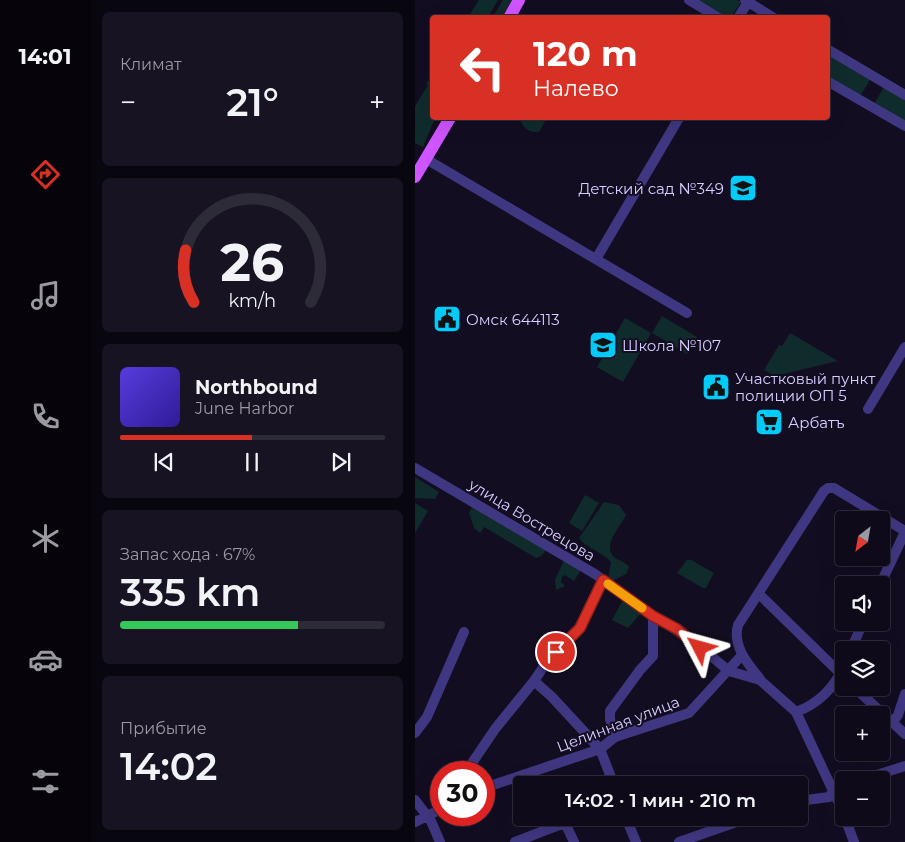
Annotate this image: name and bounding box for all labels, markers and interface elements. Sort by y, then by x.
text: 120 m [533,32,638,75]
icon: left [450,35,515,100]
text: 14:01 [18,43,72,70]
text: Климат [120,55,182,74]
text: Налево [533,75,619,102]
text: 21° [226,79,279,126]
text: − [120,85,136,119]
text: + [369,85,385,119]
icon: directions [28,157,63,192]
school or university icon: Детский сад №349 [728,173,758,203]
place label: Детский сад №349 [579,179,724,198]
text: 26 [221,231,284,294]
icon: music [28,278,63,313]
text: km/h [229,290,276,311]
public building icon: Омск 644113 [432,304,462,334]
place label: Омск 644113 [466,310,560,329]
school or university icon: Школа №107 [588,330,618,360]
place label: Школа №107 [622,336,721,355]
place label: Участковый пункт полиции ОП 5 [735,369,876,405]
public building icon: Участковый пункт полиции ОП 5 [701,372,731,402]
text: Northbound [195,376,318,399]
icon: phone [28,399,63,434]
text: June Harbor [195,399,294,418]
supermarket icon: Арбатъ [754,407,784,437]
place label: Арбатъ [788,413,845,432]
icon: previous [150,448,178,476]
icon: pause [238,448,266,476]
icon: next [327,448,355,476]
street label: улица Вострецова [464,474,599,565]
north arrow [835,511,890,566]
map controls [835,511,890,826]
icon: climate [28,521,63,556]
text: Запас хода · 67% [120,545,255,564]
text: 335 km [120,569,260,616]
button: sound [835,576,890,631]
position arrow [673,621,725,673]
pin [535,631,577,673]
icon: arrive [542,638,570,666]
button: layers [835,641,890,696]
icon: car [28,642,63,677]
street label: Целинная улица [554,692,682,756]
button: + [835,706,890,761]
text: Прибытие [120,719,207,738]
text: 14:02 [120,743,217,790]
speed limit sign: 30 [430,761,495,826]
icon: filters [28,764,63,799]
button: − [835,771,890,826]
text: 14:02 · 1 мин · 210 m [565,789,756,812]

